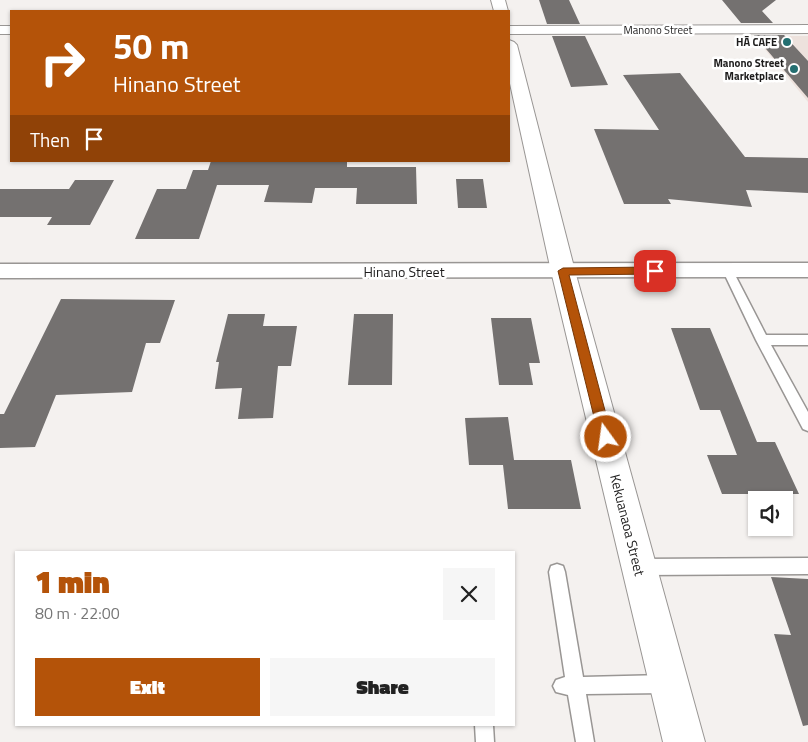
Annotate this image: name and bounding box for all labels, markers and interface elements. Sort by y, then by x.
text: 50 m [113,19,189,73]
street label: Manono Street [624,22,693,38]
icon: right [30,30,95,95]
place label: HĀ CAFE [736,34,777,50]
marker: HĀ CAFE [781,36,793,48]
place label: Manono Street Marketplace [713,55,784,84]
marker: Manono Street Marketplace [788,63,800,75]
text: Hinano Street [113,67,241,101]
text: Then [30,125,70,154]
icon: arrive [80,125,108,153]
pin [634,250,676,292]
icon: arrive [641,257,669,285]
street label: Hinano Street [363,261,445,282]
position arrow [579,410,631,462]
street label: Kekuanaoa Street [605,472,651,578]
map controls [748,491,793,536]
button: sound [748,491,793,536]
text: 1 min [35,559,110,605]
button: close [443,568,495,620]
text: 80 m · 22:00 [35,601,120,625]
button: Exit [35,658,260,716]
button: Share [270,658,495,716]

